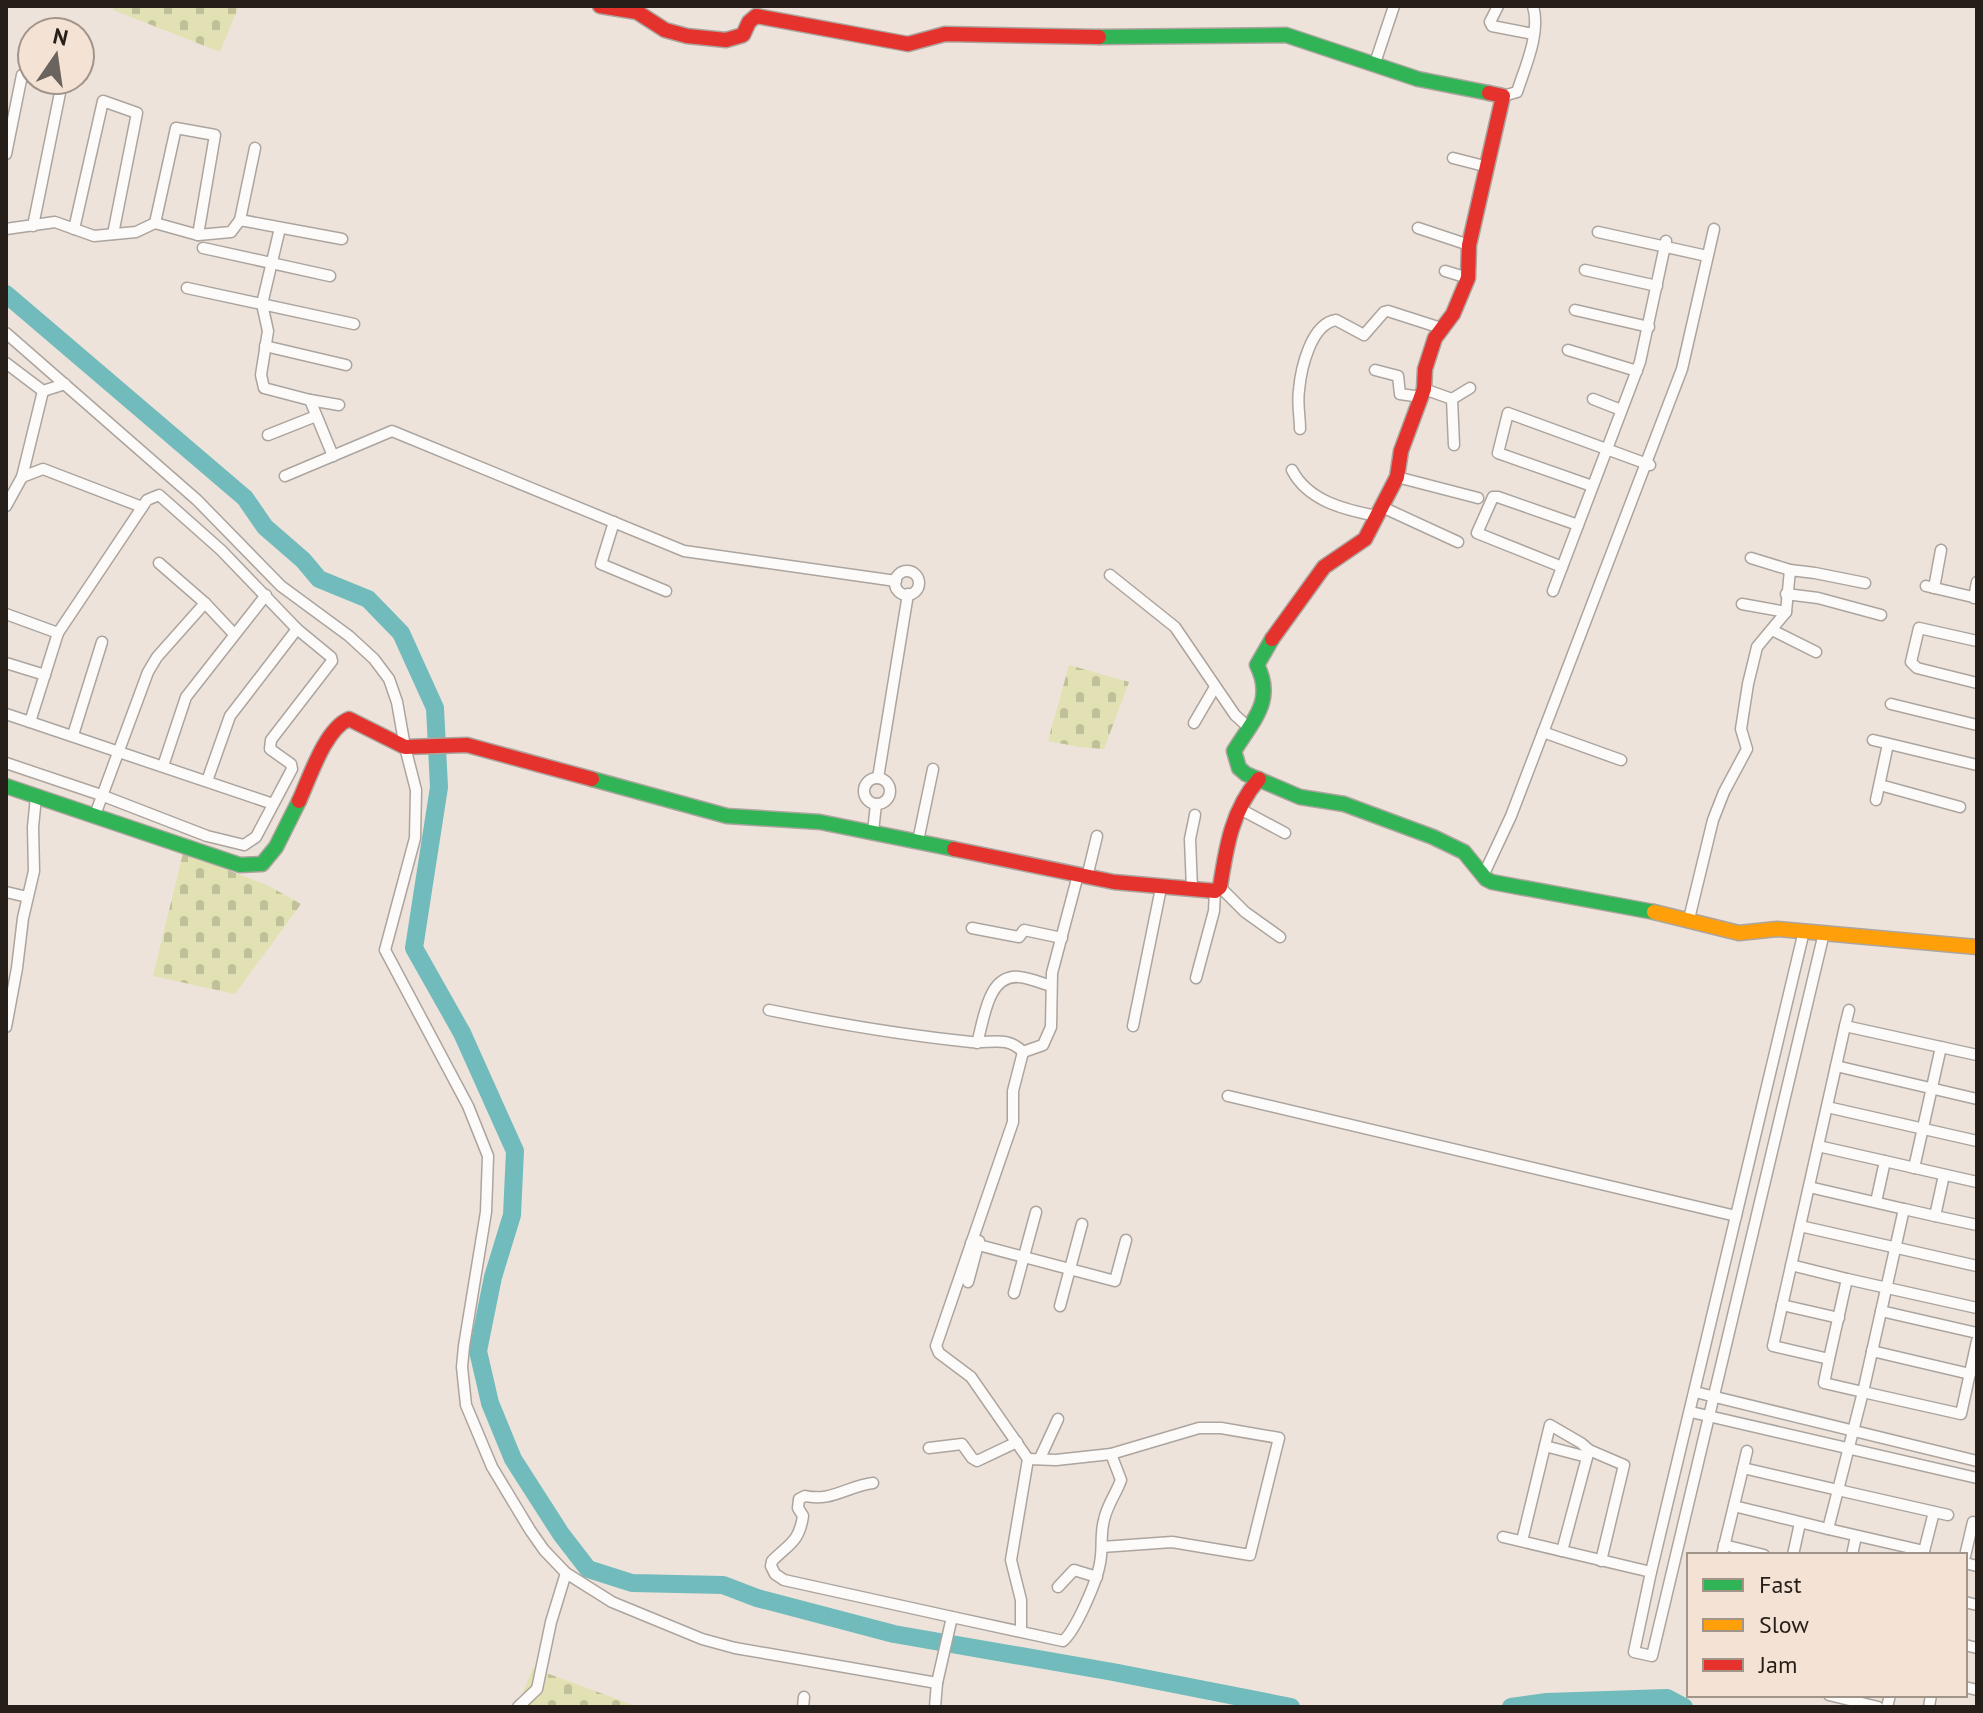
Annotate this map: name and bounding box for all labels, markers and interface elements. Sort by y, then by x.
north arrow [16,16,96,96]
text: N [50,21,71,52]
legend [1687,1553,1967,1697]
text: Fast [1759,1569,1802,1600]
text: Slow [1759,1609,1809,1640]
text: Jam [1758,1649,1797,1680]

